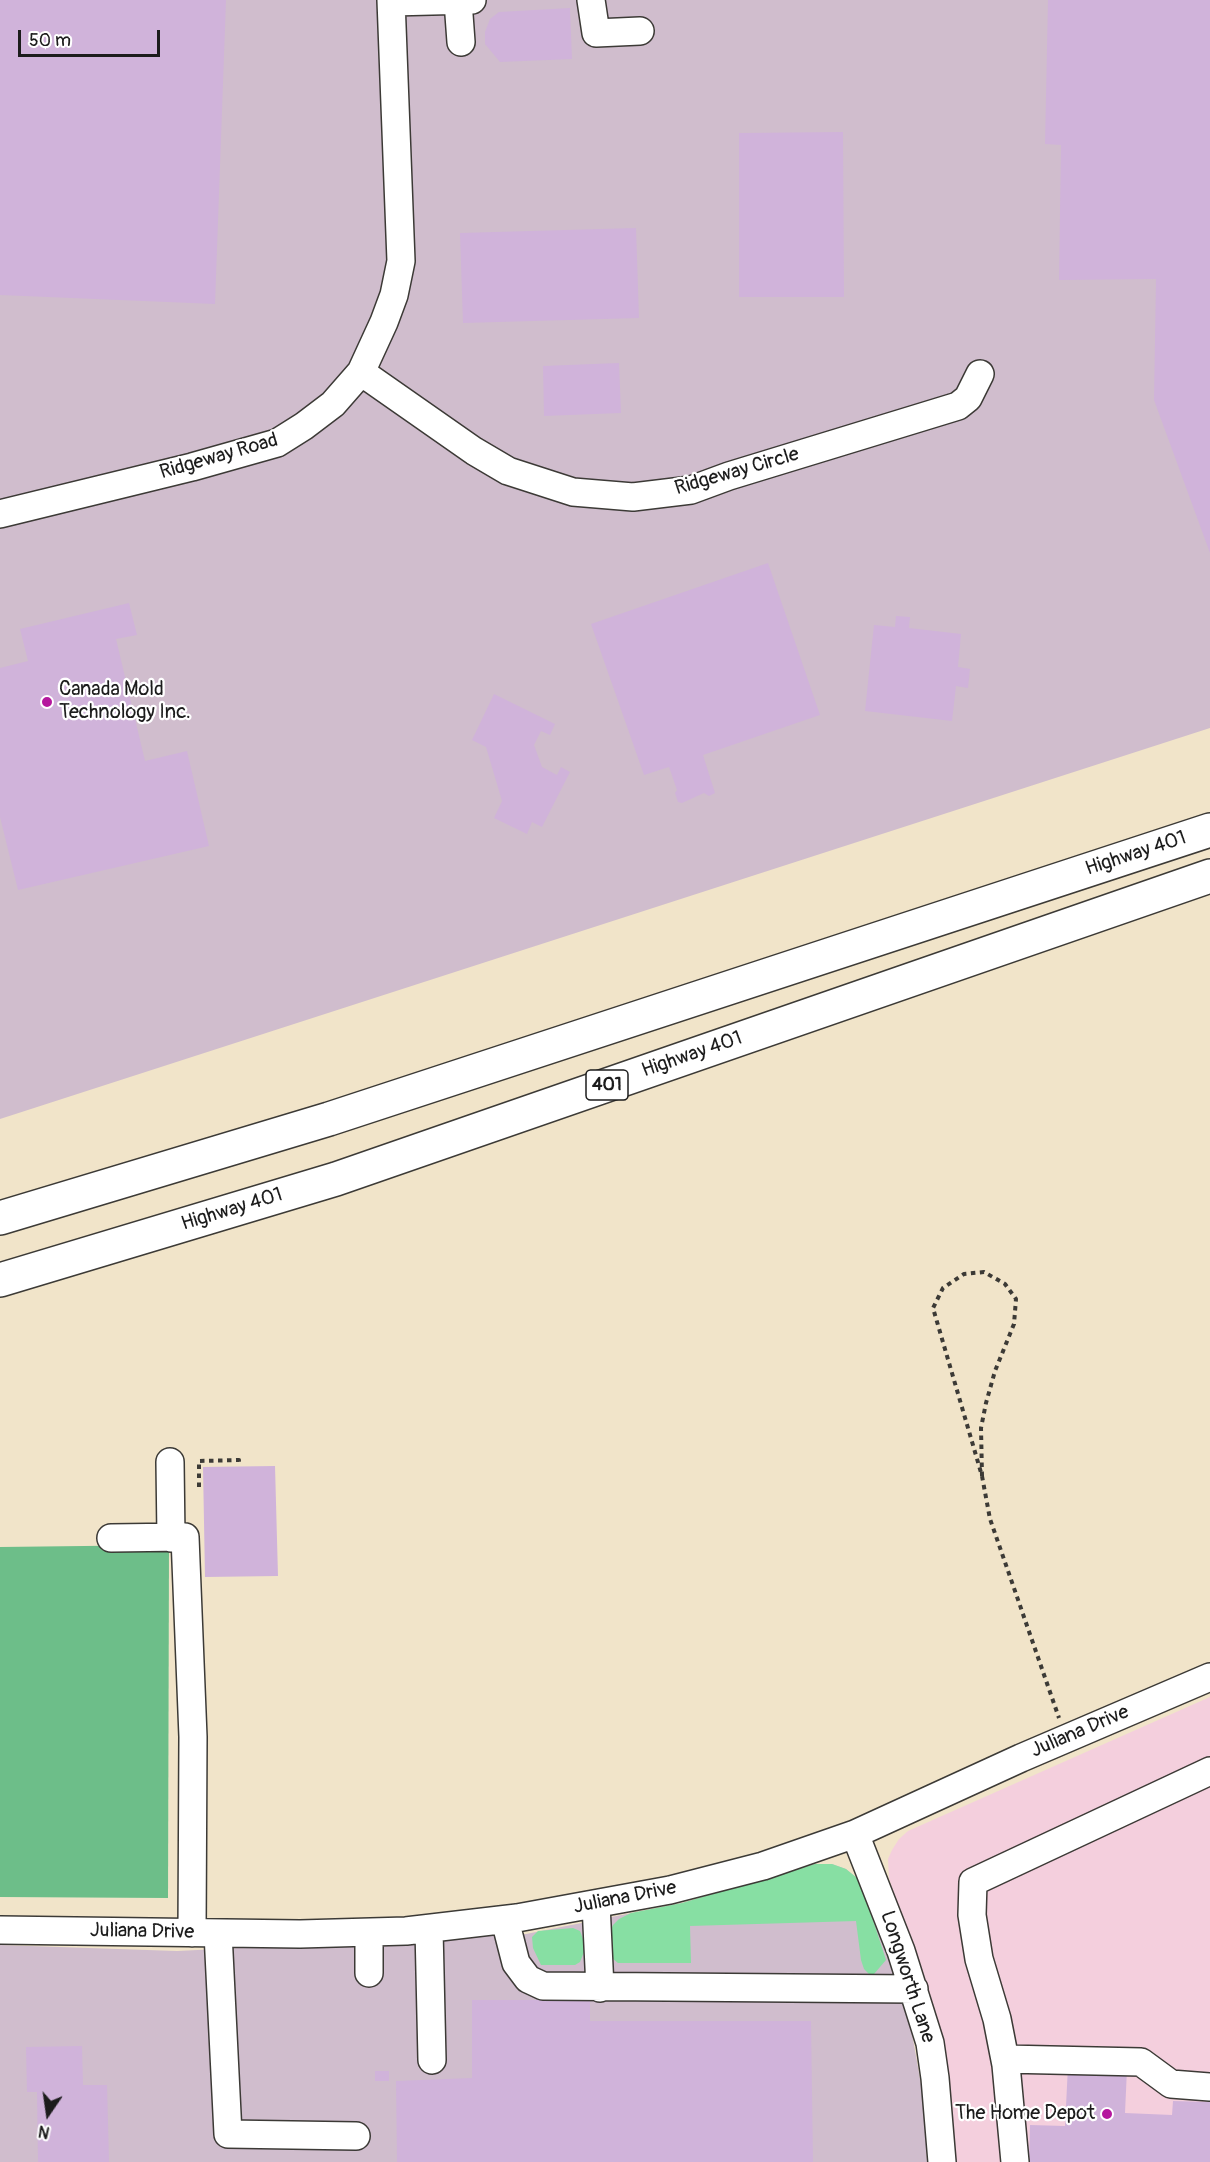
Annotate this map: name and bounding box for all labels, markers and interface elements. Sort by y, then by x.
scale bar [21,18,164,56]
text: 50 m [29,29,71,52]
street label: Ridgeway Road [157,429,281,485]
street label: Ridgeway Circle [672,443,802,501]
place label: Canada Mold Technology Inc. [59,678,191,725]
marker: Canada Mold Technology Inc. [40,695,54,709]
street label: Highway 401 [1083,826,1189,882]
street label: Highway 401 [639,1027,745,1083]
road number: 401 [586,1070,628,1100]
street label: Highway 401 [178,1183,286,1237]
street label: Juliana Drive [1027,1701,1133,1763]
street label: Juliana Drive [572,1876,678,1920]
street label: Longworth Lane [874,1908,940,2046]
street label: Juliana Drive [90,1919,194,1945]
north arrow [18,2084,78,2144]
place label: The Home Depot [955,2102,1095,2126]
marker: The Home Depot [1100,2107,1114,2121]
text: N [36,2121,51,2143]

